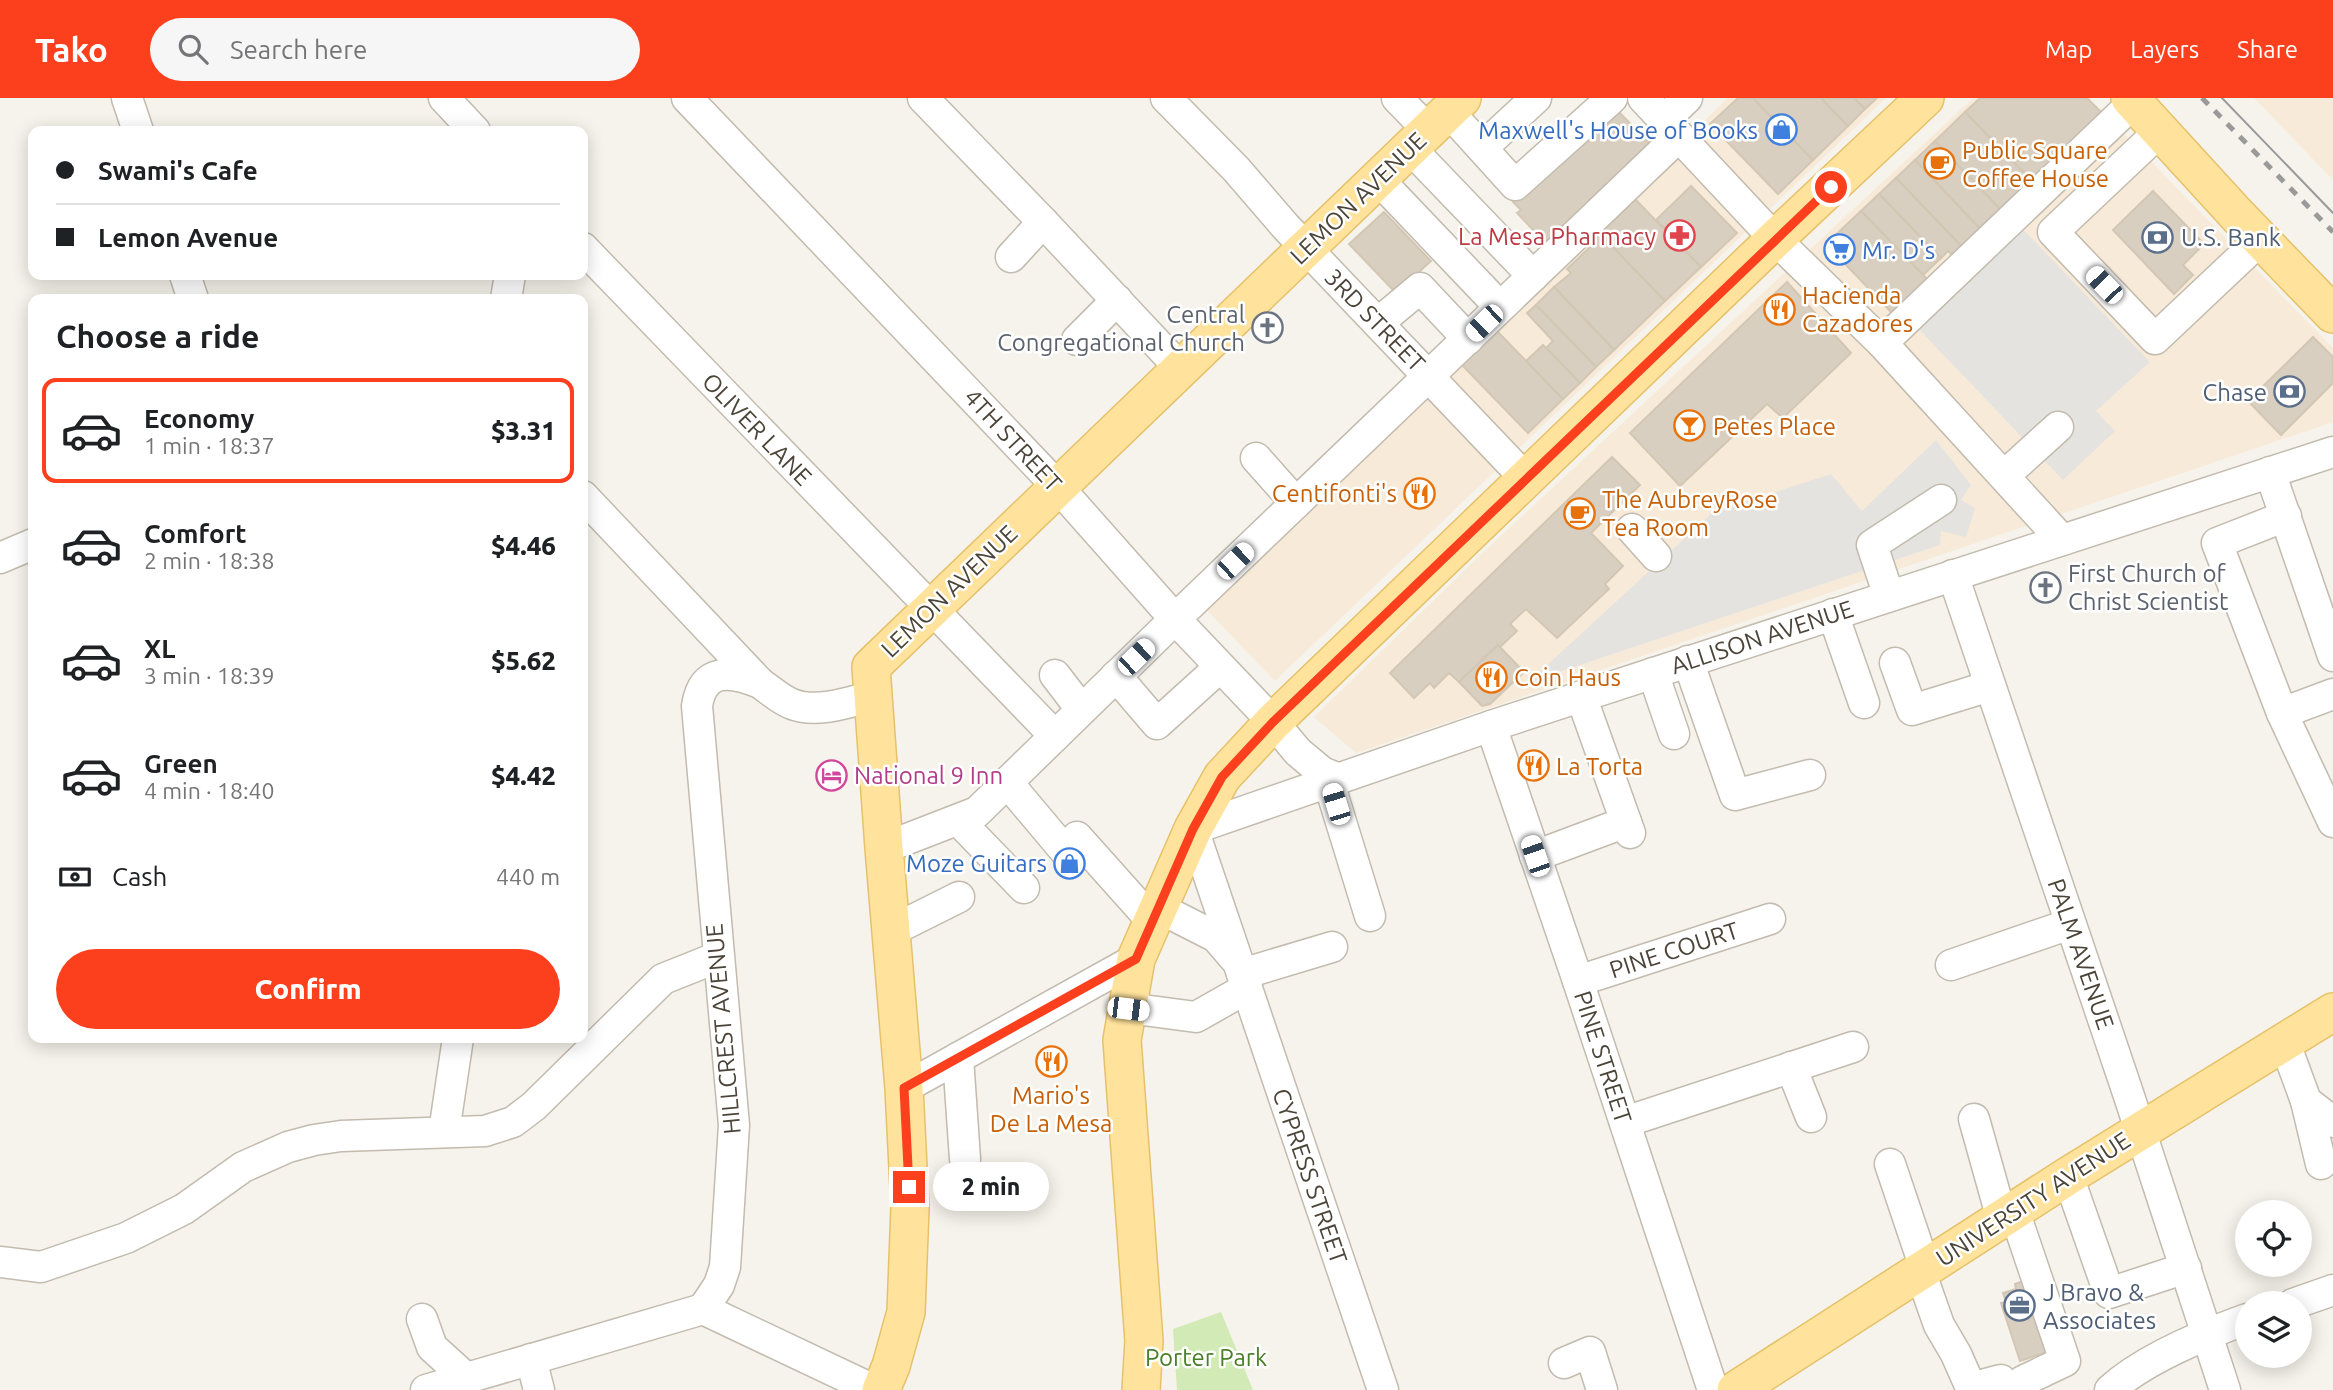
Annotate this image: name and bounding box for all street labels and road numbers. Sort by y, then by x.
street label: LEMON AVENUE [1285,127,1431,269]
street label: 3RD STREET [1319,263,1431,377]
street label: OLIVER LANE [697,367,817,491]
street label: 4TH STREET [959,383,1067,497]
street label: LEMON AVENUE [876,520,1022,662]
street label: ALLISON AVENUE [1667,595,1857,679]
street label: PALM AVENUE [2043,875,2119,1033]
street label: PINE COURT [1606,916,1742,984]
street label: HILLCREST AVENUE [700,923,746,1135]
street label: PINE STREET [1569,987,1637,1127]
street label: CYPRESS STREET [1267,1085,1353,1267]
street label: UNIVERSITY AVENUE [1931,1126,2135,1272]

